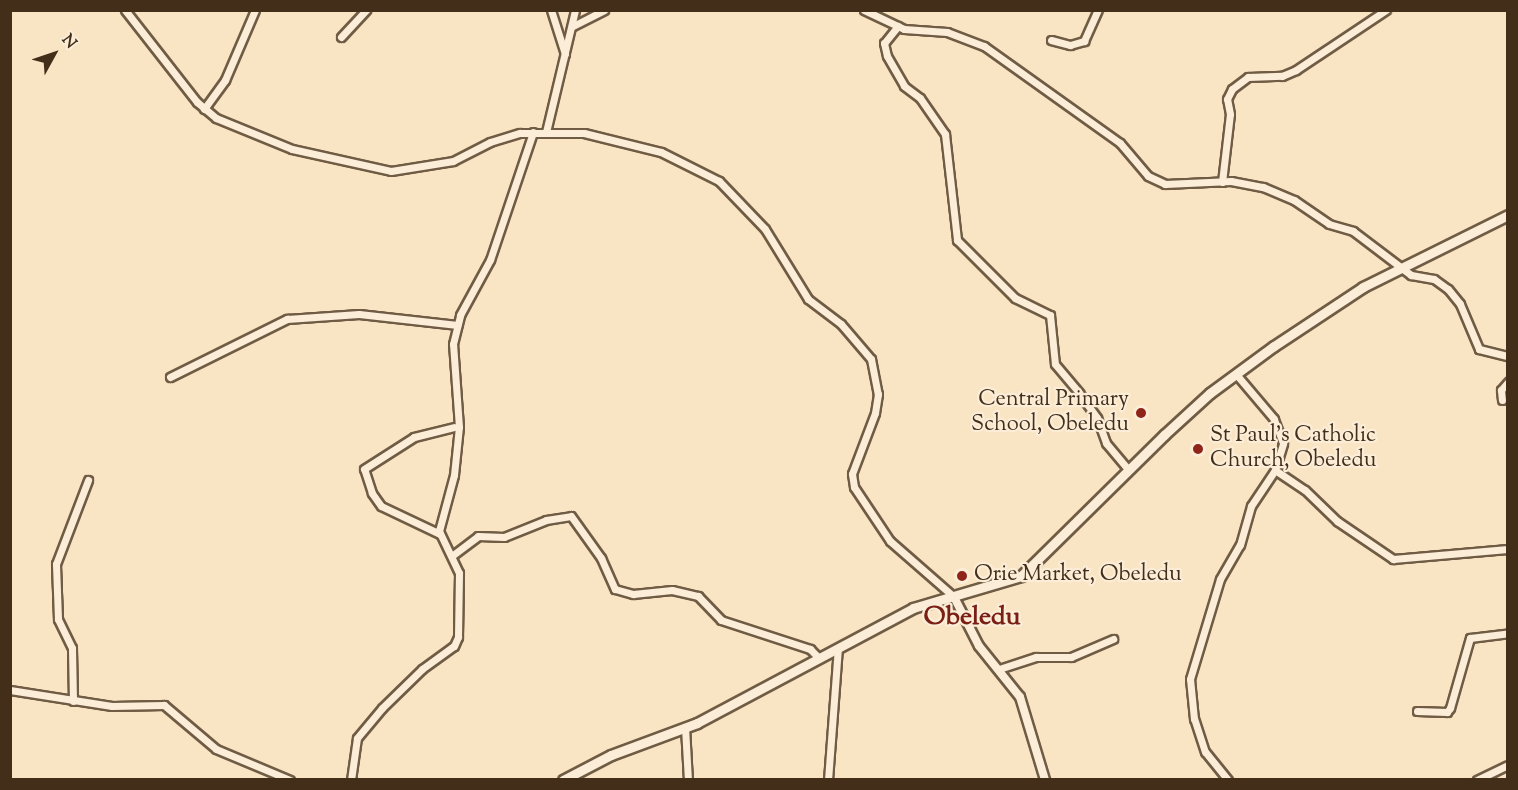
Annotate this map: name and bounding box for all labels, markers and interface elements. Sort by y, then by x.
north arrow [24,24,84,84]
text: N [55,30,81,54]
place label: Central Primary School, Obeledu [971,387,1129,439]
marker: Central Primary School, Obeledu [1134,406,1148,420]
place label: St Paul's Catholic Church, Obeledu [1210,423,1376,475]
marker: St Paul's Catholic Church, Obeledu [1191,442,1205,456]
place label: Orie Market, Obeledu [974,563,1182,589]
marker: Orie Market, Obeledu [955,569,969,583]
district label: Obeledu [924,602,1020,634]

